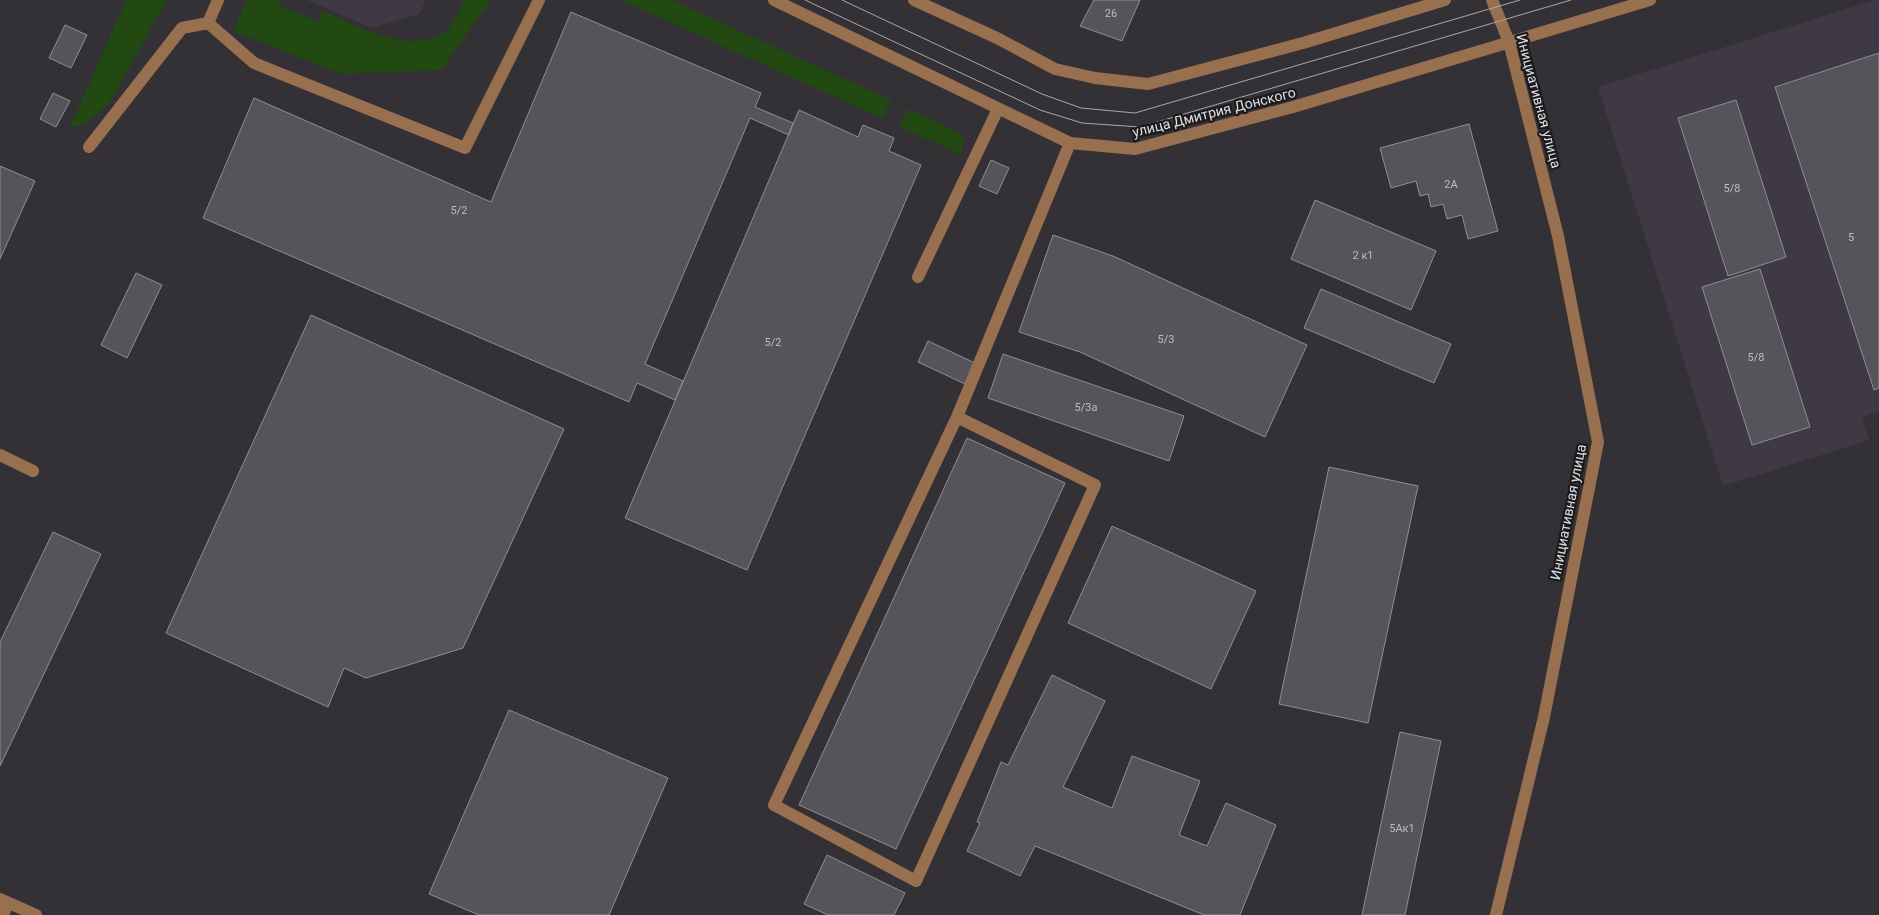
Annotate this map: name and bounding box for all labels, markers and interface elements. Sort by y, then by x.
house number: 26 [1105,7,1117,20]
street label: Инициативная улица [1513,32,1565,170]
street label: улица Дмитрия Донского [1131,84,1297,140]
house number: 2А [1444,178,1459,191]
house number: 5/8 [1724,182,1740,195]
house number: 5/2 [451,204,467,217]
house number: 5 [1848,231,1854,244]
house number: 2 к1 [1352,249,1374,262]
house number: 5/3 [1158,333,1174,346]
house number: 5/2 [765,336,781,349]
house number: 5/8 [1748,351,1764,364]
house number: 5/3а [1075,401,1097,414]
street label: Инициативная улица [1547,443,1589,581]
house number: 5Ак1 [1389,822,1415,835]

